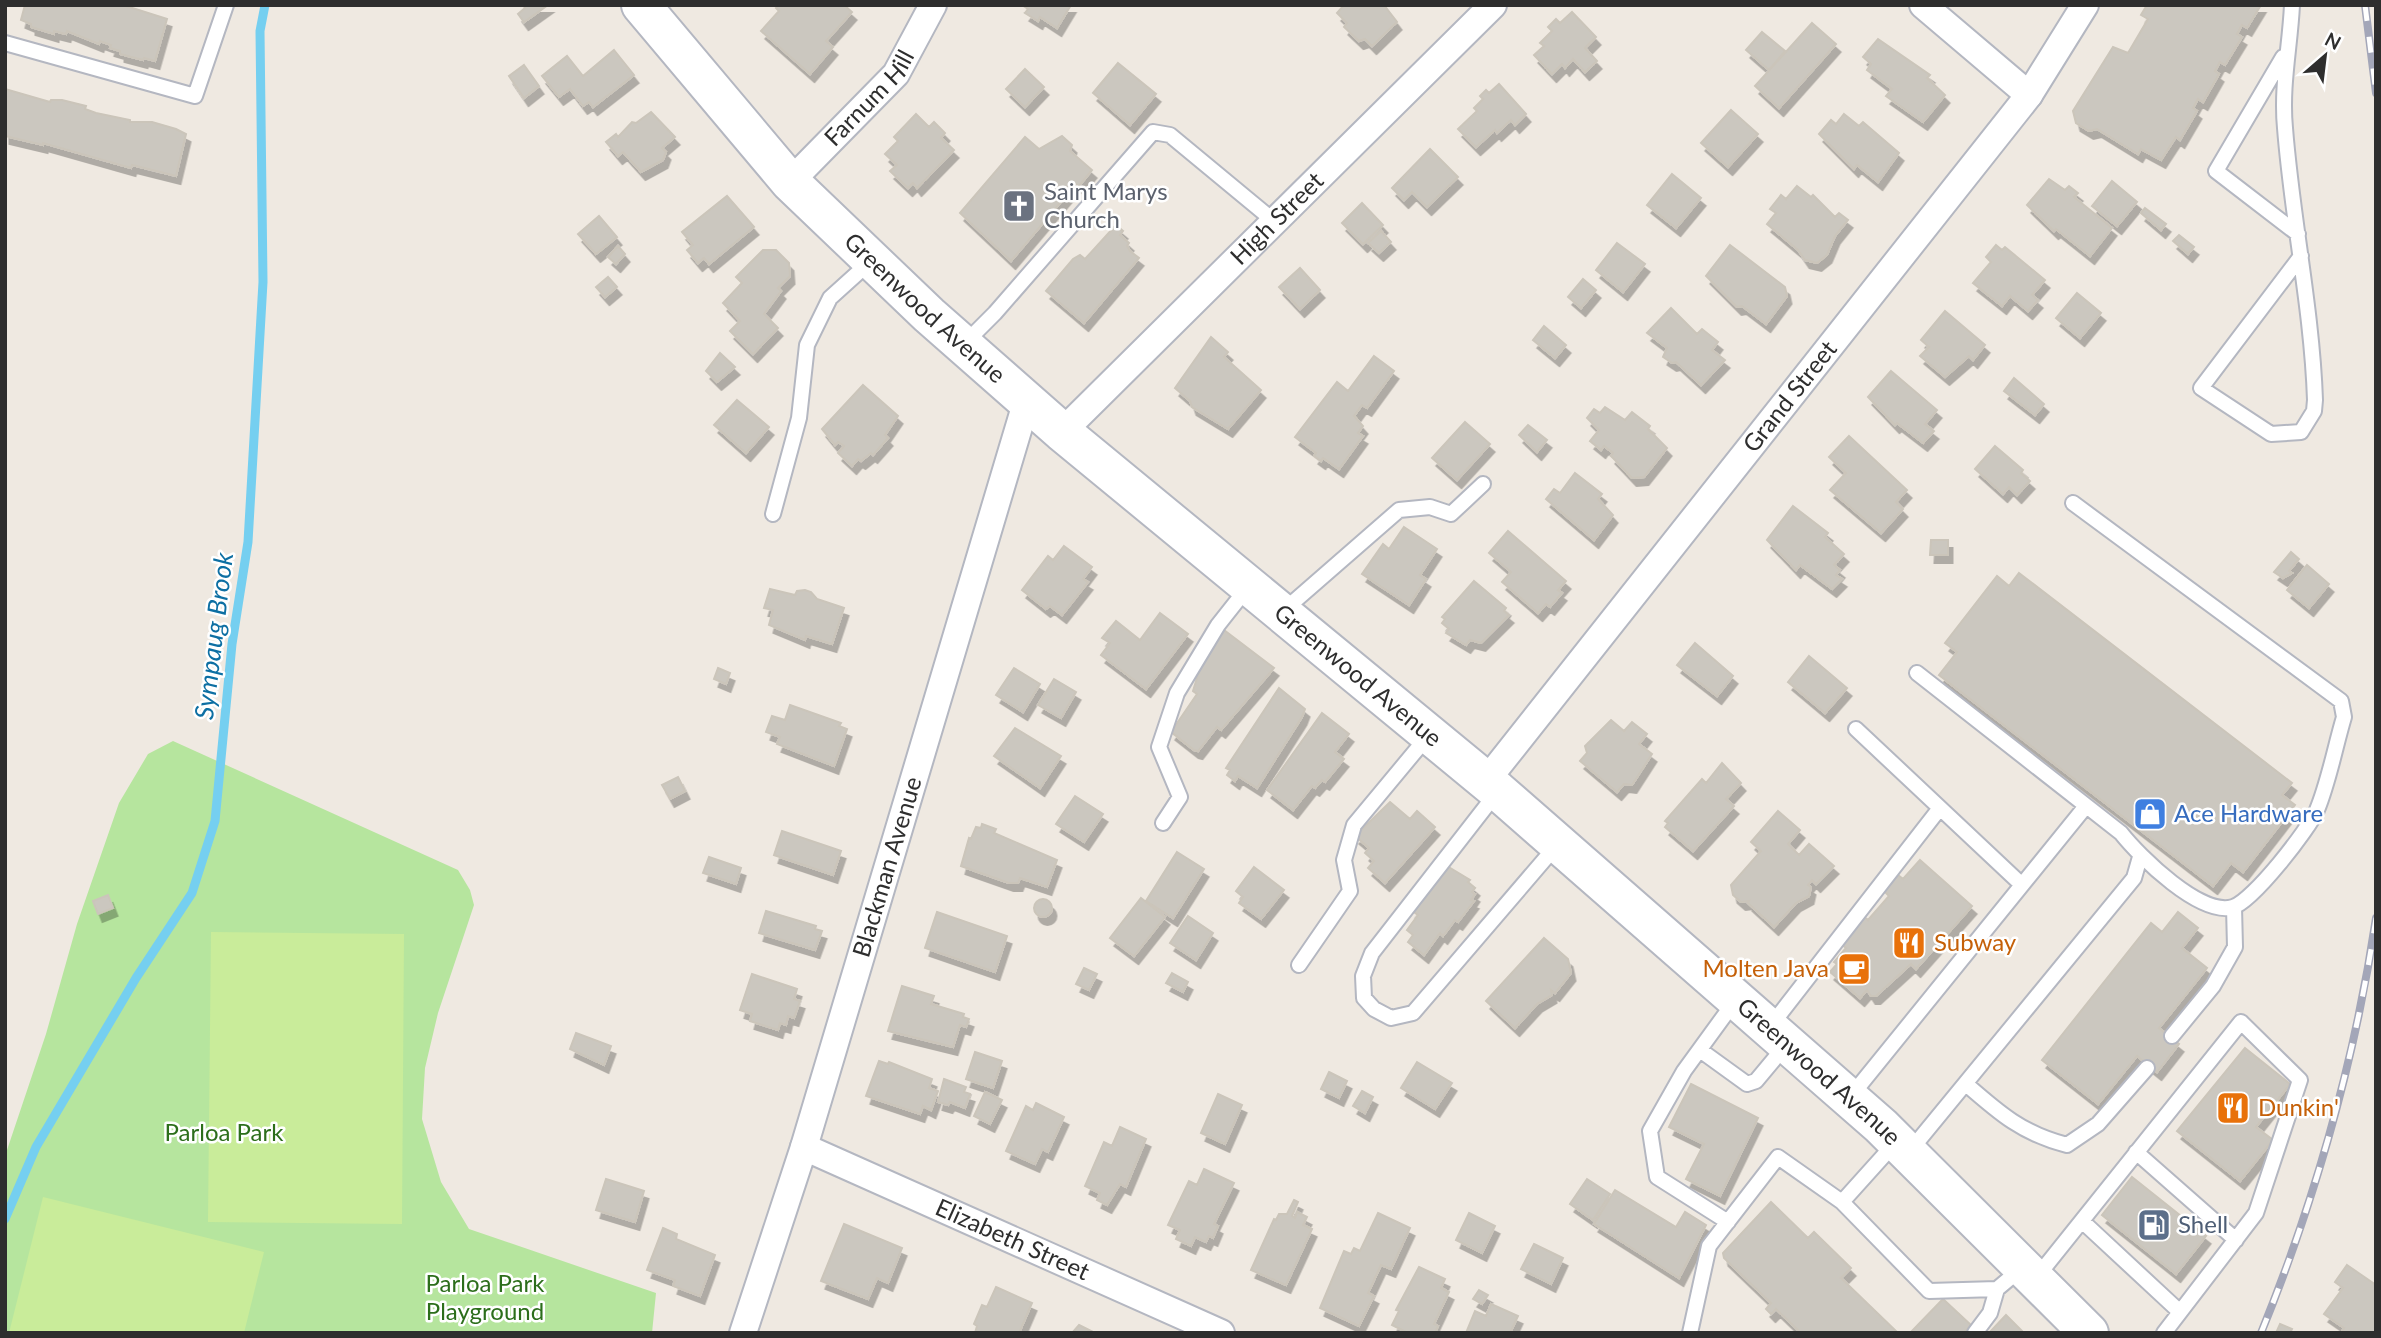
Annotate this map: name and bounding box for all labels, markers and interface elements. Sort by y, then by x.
north arrow [2290,21,2360,91]
text: N [2321,27,2345,54]
street label: Farnum Hill [818,44,919,151]
street label: High Street [1224,165,1329,270]
place label: Saint Marys Church [1044,176,1168,233]
church icon: Saint Marys Church [1000,187,1038,225]
street label: Greenwood Avenue [839,226,1012,389]
street label: Grand Street [1736,334,1842,457]
water label: Sympaug Brook [187,550,239,721]
street label: Greenwood Avenue [1269,597,1448,752]
street label: Blackman Avenue [846,773,927,960]
shop icon: Ace Hardware [2131,795,2169,833]
place label: Ace Hardware [2174,798,2323,827]
restaurant icon: Subway [1890,924,1928,962]
place label: Subway [1934,927,2017,956]
cafe icon: Molten Java [1835,950,1873,988]
place label: Molten Java [1702,953,1829,982]
street label: Greenwood Avenue [1732,991,1908,1151]
restaurant icon: Dunkin' [2214,1089,2252,1127]
place label: Dunkin' [2258,1092,2339,1121]
park label: Parloa Park [165,1117,284,1146]
street label: Elizabeth Street [931,1192,1095,1286]
fuel station icon: Shell [2135,1206,2173,1244]
place label: Shell [2178,1209,2228,1238]
park label: Parloa Park Playground [426,1268,545,1325]

